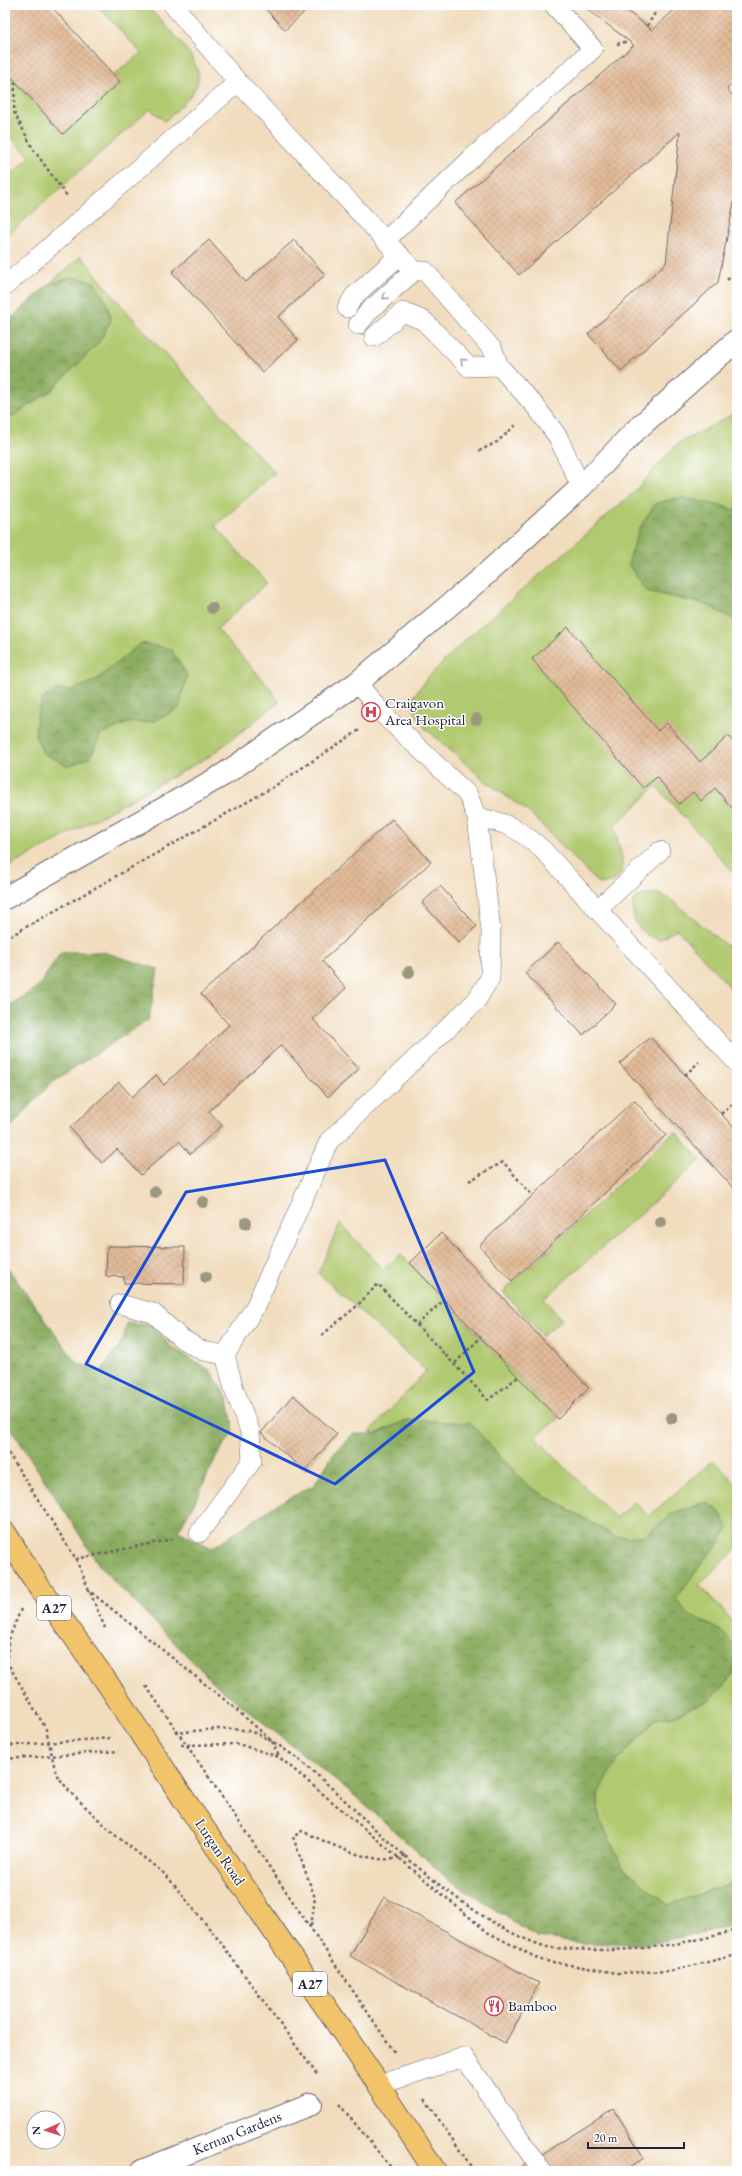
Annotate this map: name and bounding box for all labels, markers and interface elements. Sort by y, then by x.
one-way arrow [382,292,390,300]
one-way arrow [460,358,468,366]
place label: Craigavon Area Hospital [384,693,466,729]
hospital icon: Craigavon Area Hospital [360,701,382,723]
road number: A27 [37,1596,71,1620]
street label: Lurgan Road [191,1815,250,1889]
road number: A27 [293,1972,327,1996]
restaurant icon: Bamboo [483,1995,505,2017]
place label: Bamboo [508,1996,557,2015]
street label: Kernan Gardens [190,2106,284,2159]
north arrow [26,2110,66,2150]
scale bar [588,2124,684,2150]
text: N [29,2126,43,2135]
text: 20 m [594,2130,618,2146]

